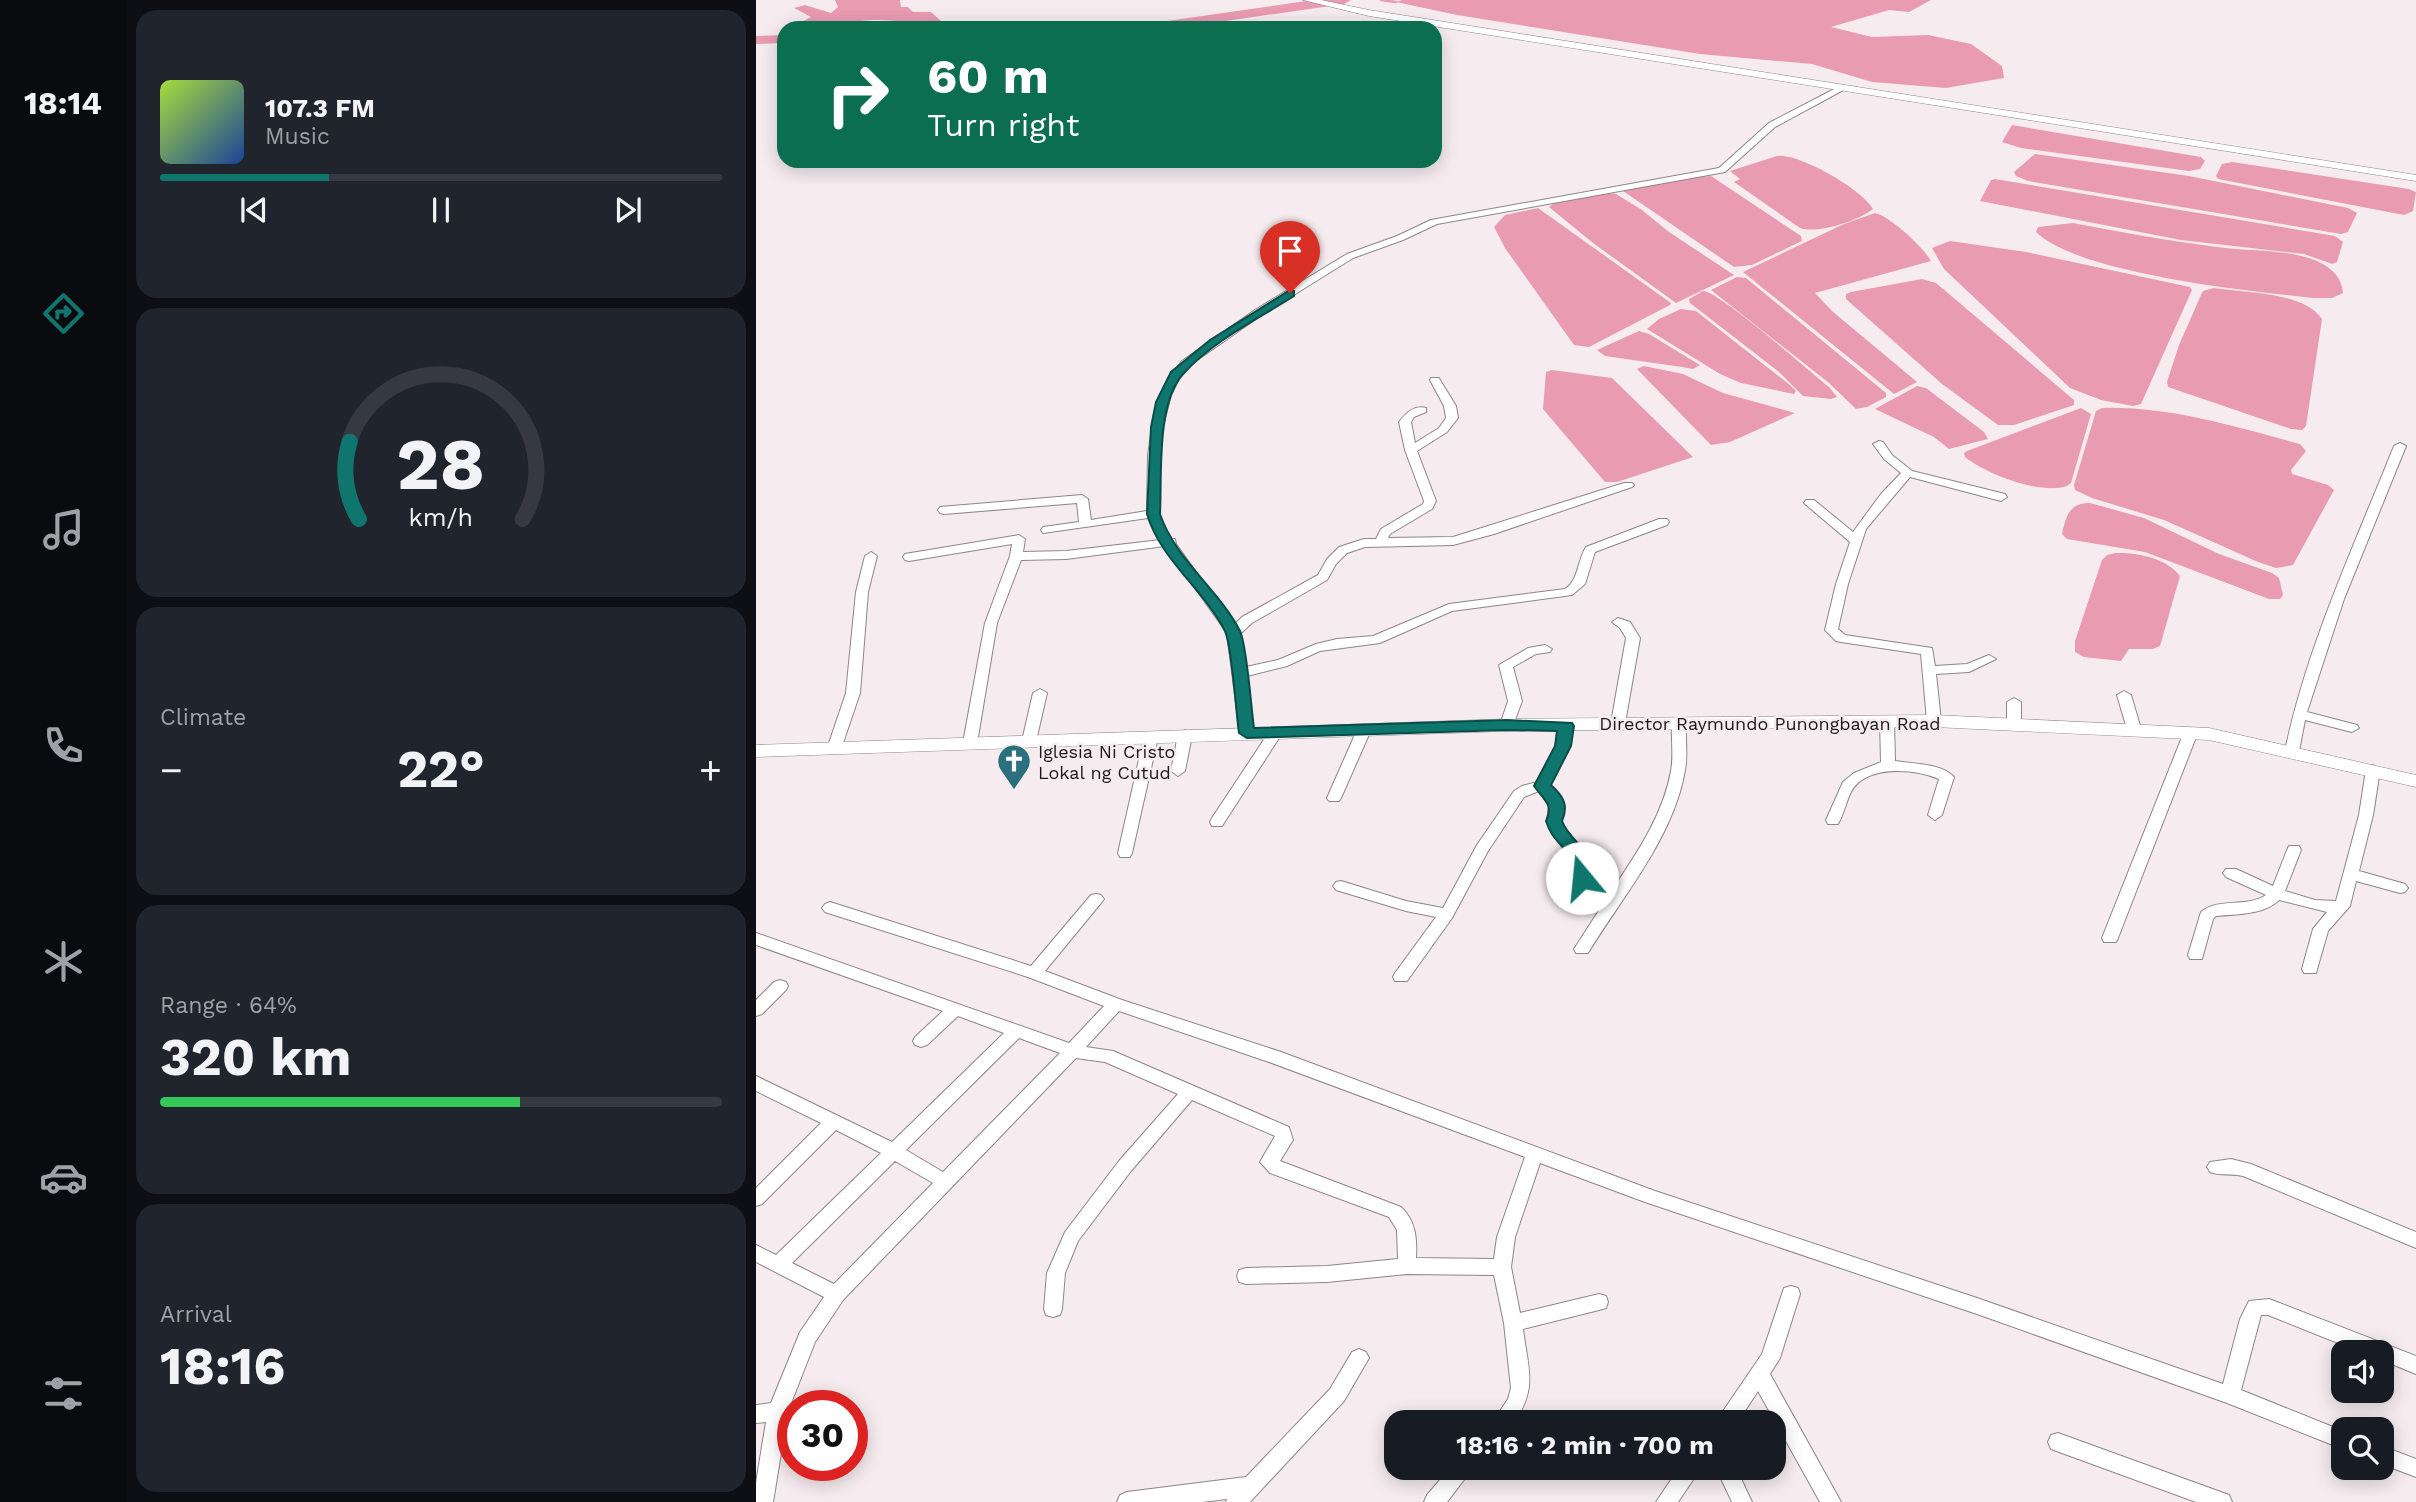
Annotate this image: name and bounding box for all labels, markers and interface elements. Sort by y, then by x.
text: 60 m [927,47,1049,105]
icon: right [812,49,903,140]
text: 18:14 [24,84,102,122]
text: 107.3 FM [265,93,375,123]
text: Turn right [927,106,1079,144]
text: Music [265,123,330,150]
icon: previous [235,191,273,229]
icon: pause [422,191,460,229]
icon: next [609,191,647,229]
pin [1260,221,1320,293]
icon: arrive [1271,232,1309,270]
icon: directions [39,289,88,338]
text: 28 [396,421,486,507]
text: km/h [409,502,473,531]
icon: music [39,505,88,554]
text: Climate [160,704,246,731]
street label: Director Raymundo Punongbayan Road [1599,713,1941,734]
icon: phone [39,721,88,770]
text: 22° [397,739,485,800]
place label: Iglesia Ni Cristo Lokal ng Cutud [1038,741,1175,783]
church icon: Iglesia Ni Cristo Lokal ng Cutud [995,742,1033,791]
text: − [160,748,183,792]
text: + [699,748,722,792]
position arrow [1545,841,1619,915]
icon: climate [39,937,88,986]
text: Range · 64% [160,992,297,1019]
text: 320 km [160,1027,351,1088]
icon: car [39,1153,88,1202]
text: Arrival [160,1301,232,1328]
text: 18:16 [160,1336,285,1397]
map controls [2331,1340,2394,1480]
button: sound [2331,1340,2394,1403]
icon: filters [39,1369,88,1418]
speed limit sign: 30 [777,1390,868,1481]
button: search [2331,1417,2394,1480]
text: 18:16 · 2 min · 700 m [1456,1430,1714,1460]

